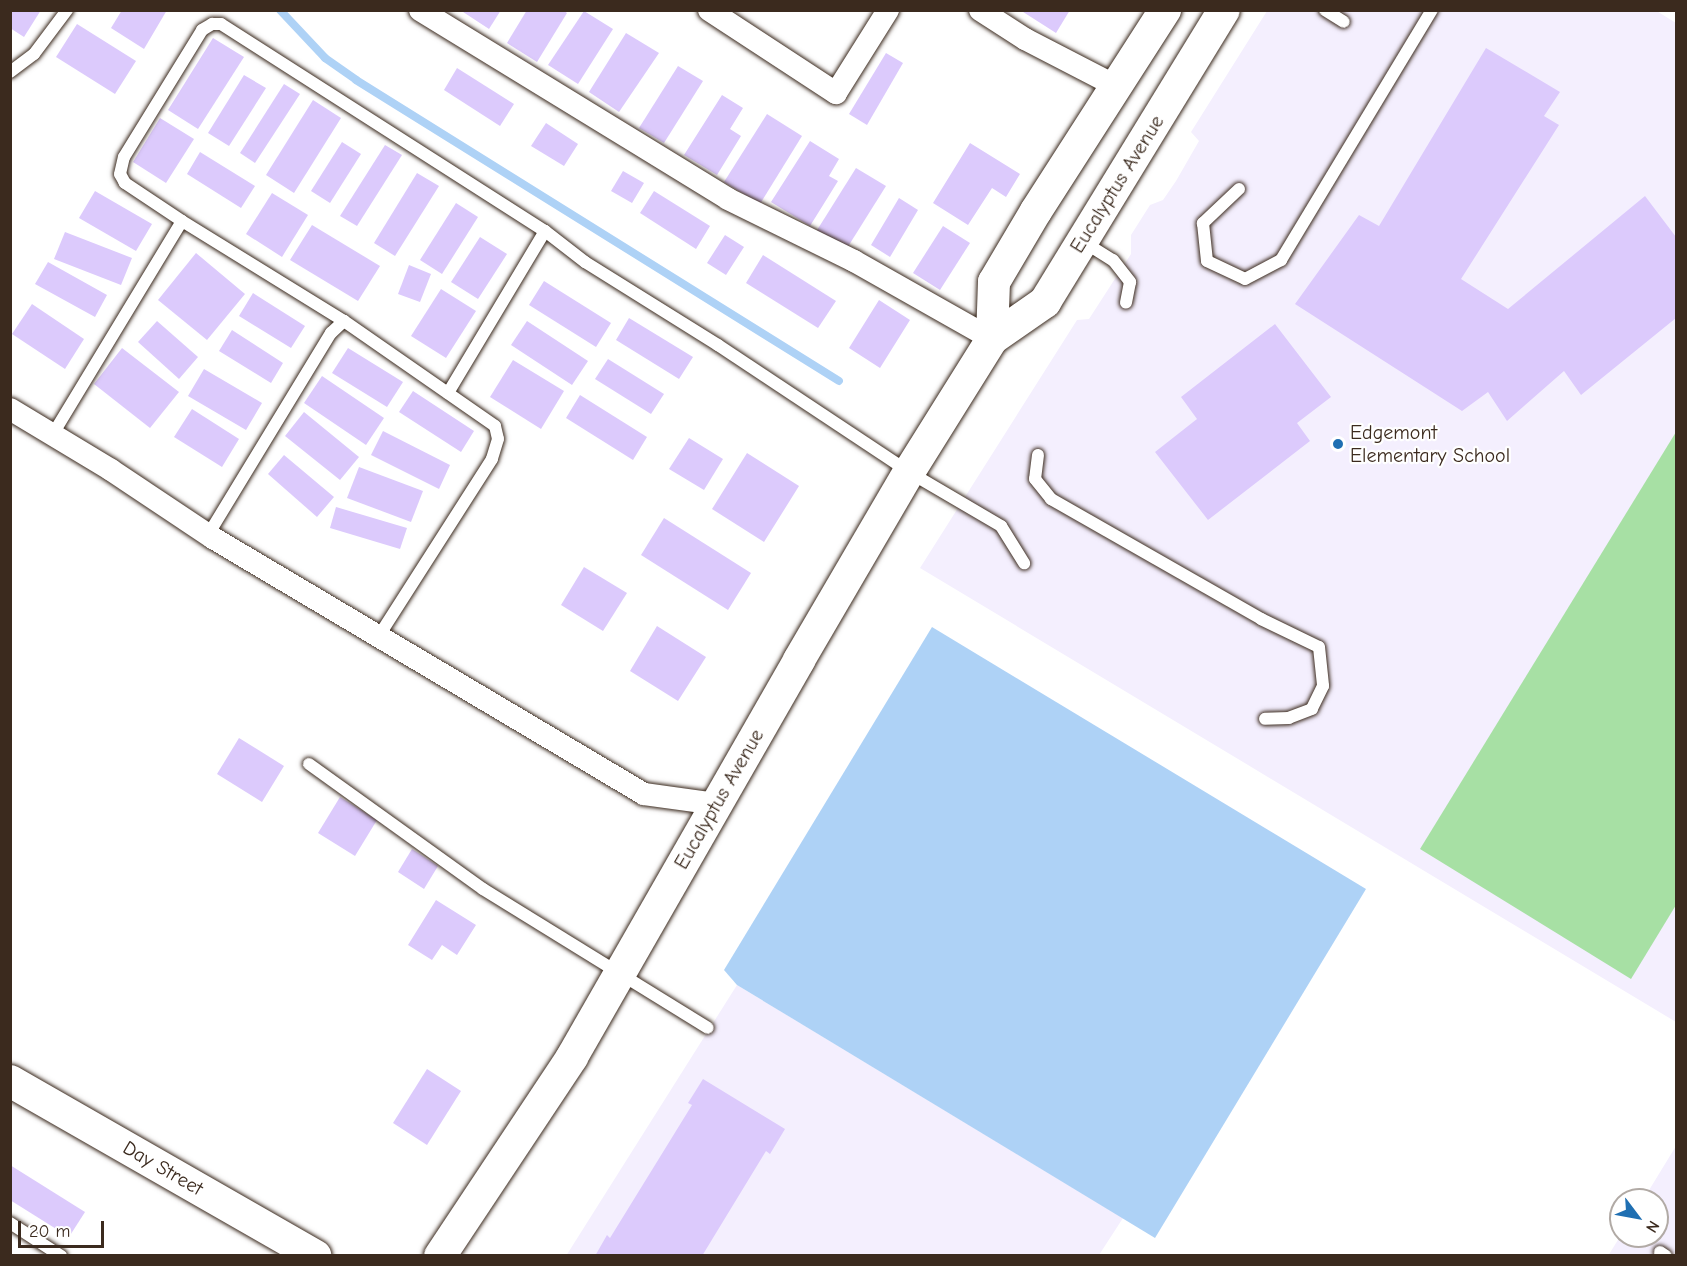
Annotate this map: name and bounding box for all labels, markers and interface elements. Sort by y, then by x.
street label: Eucalyptus Avenue [1065,111,1169,257]
place label: Edgemont Elementary School [1350,420,1510,467]
marker: Edgemont Elementary School [1331,437,1345,451]
street label: Eucalyptus Avenue [669,725,769,873]
street label: Day Street [119,1135,207,1201]
north arrow [1609,1188,1669,1248]
scale bar [21,1209,106,1247]
text: N [1642,1217,1663,1236]
text: 20 m [29,1221,70,1242]

